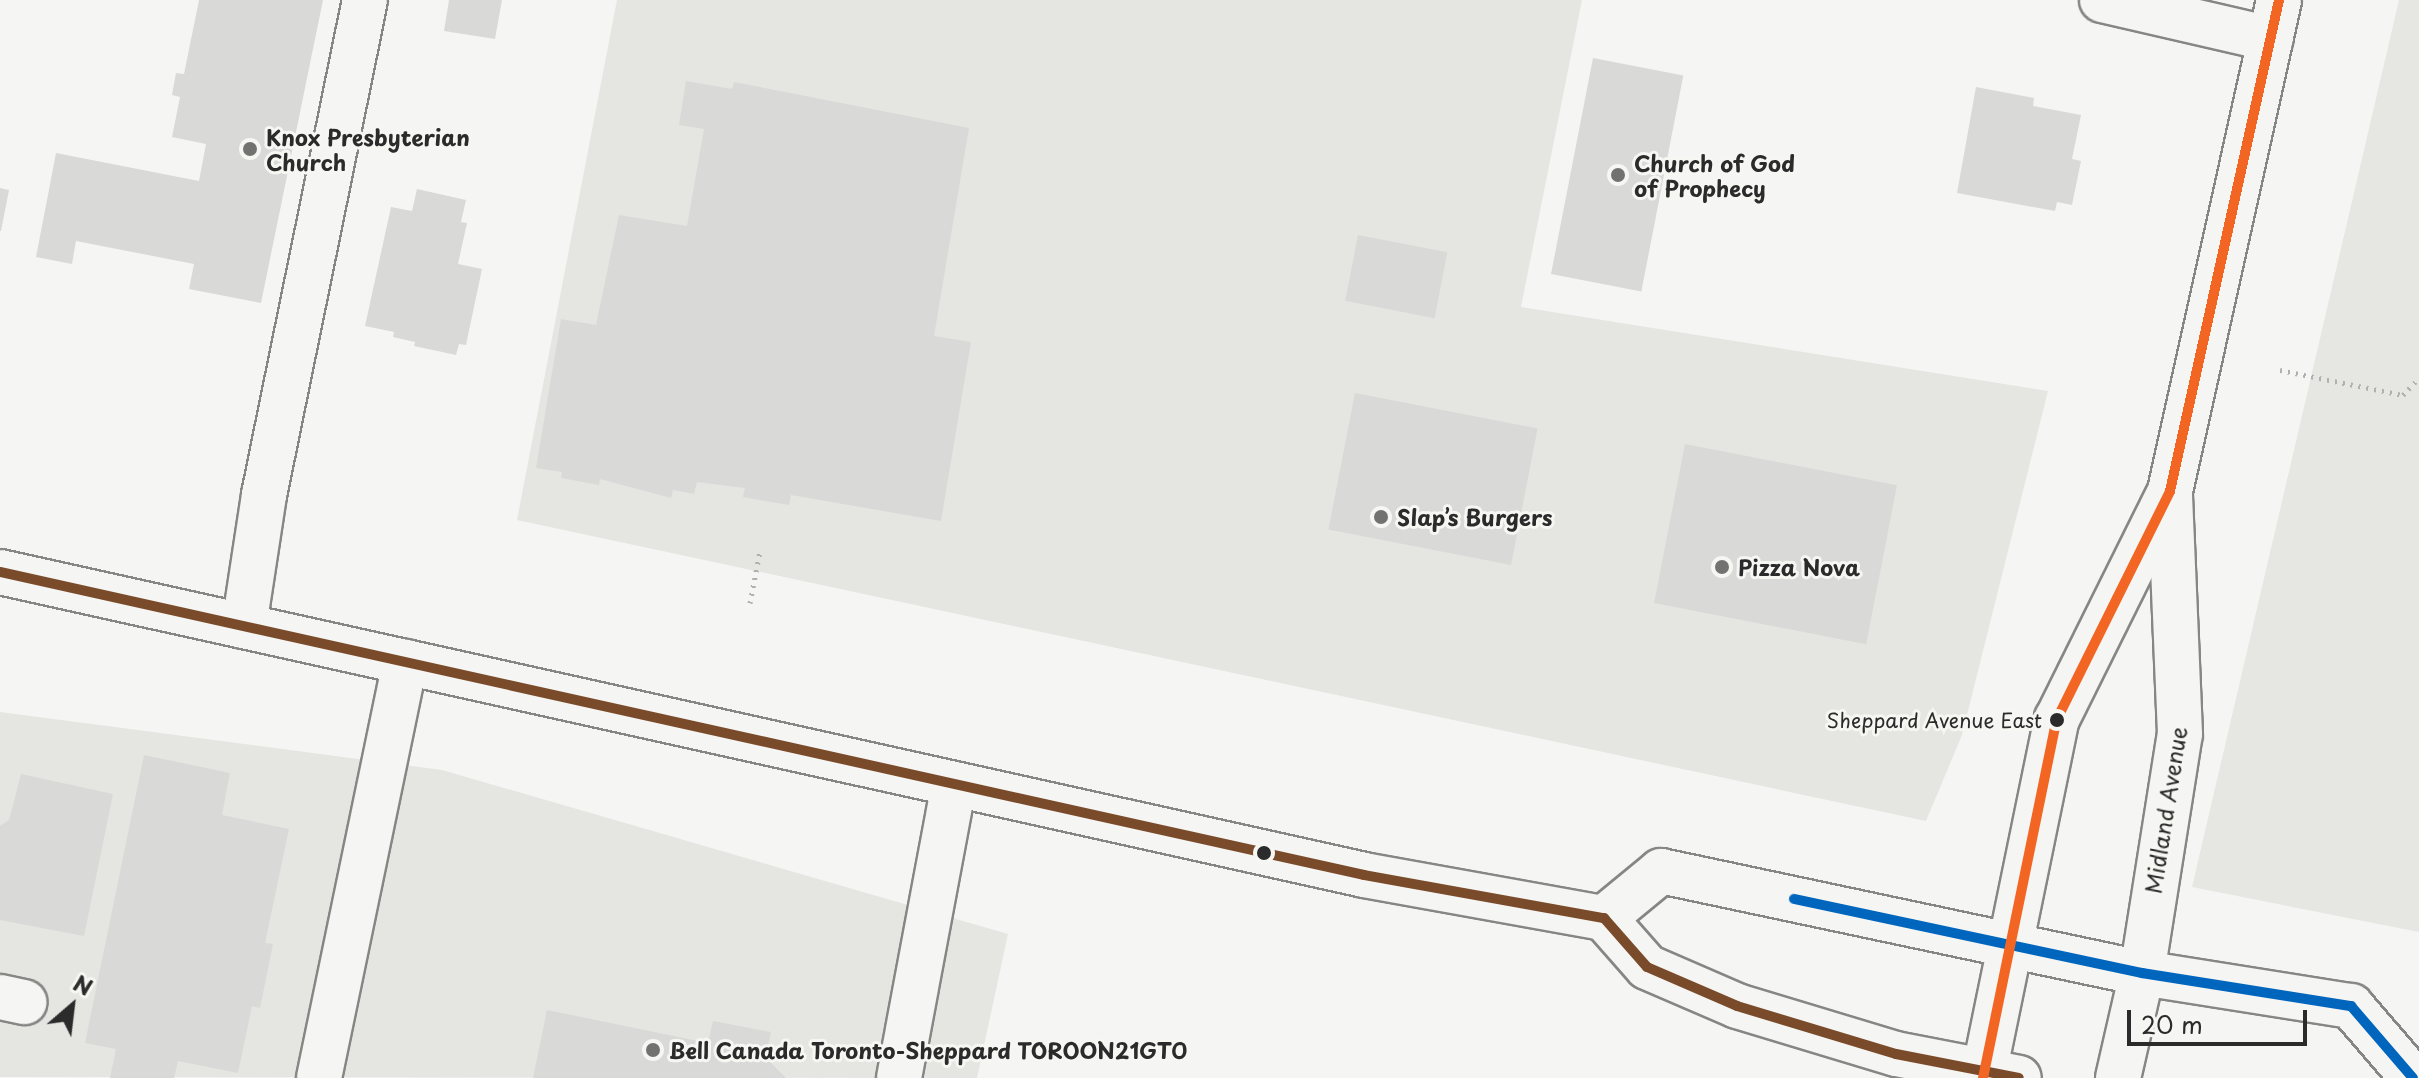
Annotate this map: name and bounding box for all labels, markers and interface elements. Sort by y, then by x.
place label: Knox Presbyterian Church [266,123,470,174]
marker: Knox Presbyterian Church [241,140,259,158]
place label: Church of God of Prophecy [1634,149,1796,200]
marker: Church of God of Prophecy [1609,166,1627,184]
place label: Slap’s Burgers [1397,504,1552,530]
marker: Slap’s Burgers [1372,508,1390,526]
place label: Pizza Nova [1738,554,1862,580]
marker: Pizza Nova [1713,558,1731,576]
place label: Sheppard Avenue East [1827,708,2042,732]
marker: Sheppard Avenue East [2049,712,2065,728]
street label: Midland Avenue [2139,725,2191,895]
unlabelled marker [1256,845,1272,861]
north arrow [32,966,112,1046]
text: N [68,966,99,1003]
scale bar [2131,994,2311,1044]
text: 20 m [2141,1006,2203,1042]
place label: Bell Canada Toronto-Sheppard TOROON21GT0 [669,1037,1190,1063]
marker: Bell Canada Toronto-Sheppard TOROON21GT0 [644,1041,662,1059]

